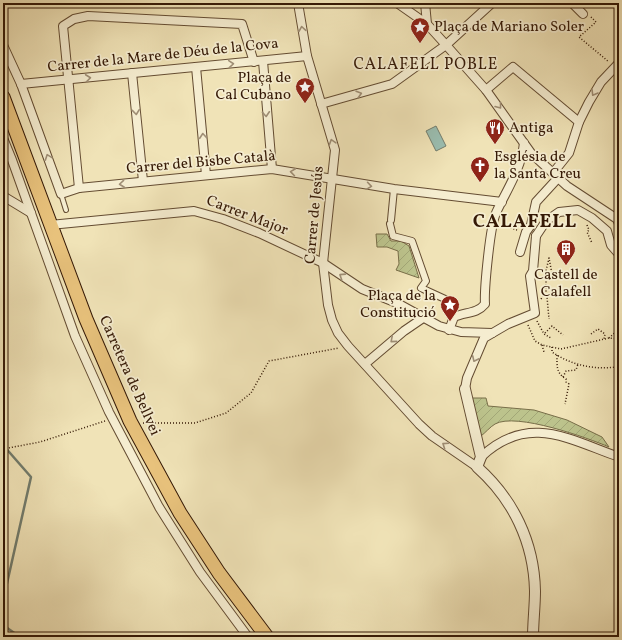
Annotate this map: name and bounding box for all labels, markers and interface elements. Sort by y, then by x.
place icon: Plaça de Mariano Soler [409,16,431,44]
place label: Plaça de Mariano Soler [434,17,584,38]
one-way arrow [299,26,307,32]
street label: Carrer de la Mare de Déu de la Cova [46,33,280,79]
district label: CALAFELL POBLE [354,54,498,76]
one-way arrow [228,59,235,68]
place label: Plaça de Cal Cubano [215,68,291,106]
one-way arrow [85,74,91,83]
place icon: Plaça de Cal Cubano [294,76,316,104]
one-way arrow [592,89,599,96]
one-way arrow [355,90,362,99]
one-way arrow [494,102,501,109]
one-way arrow [132,109,141,115]
one-way arrow [262,111,271,117]
restaurant icon: Antiga [484,117,506,145]
place label: Antiga [509,118,553,139]
one-way arrow [199,133,208,139]
one-way arrow [328,138,337,145]
street label: Carrer del Bisbe Català [126,146,276,180]
place label: Església de la Santa Creu [494,147,581,185]
one-way arrow [44,154,52,161]
church icon: Església de la Santa Creu [469,155,491,183]
street label: Carrer de Jesús [300,165,330,265]
one-way arrow [290,168,296,177]
one-way arrow [119,179,125,188]
one-way arrow [366,181,372,190]
street label: Carrer Major [203,191,291,241]
district label: CALAFELL [473,209,577,235]
building icon: Castell de Calafell [555,238,577,266]
place label: Castell de Calafell [534,265,598,303]
one-way arrow [339,273,346,281]
place label: Plaça de la Constitució [360,286,436,324]
place icon: Plaça de la Constitució [439,294,461,322]
street label: Carretera de Bellvei [93,313,165,439]
one-way arrow [390,336,398,343]
one-way arrow [472,354,480,362]
one-way arrow [442,442,449,450]

